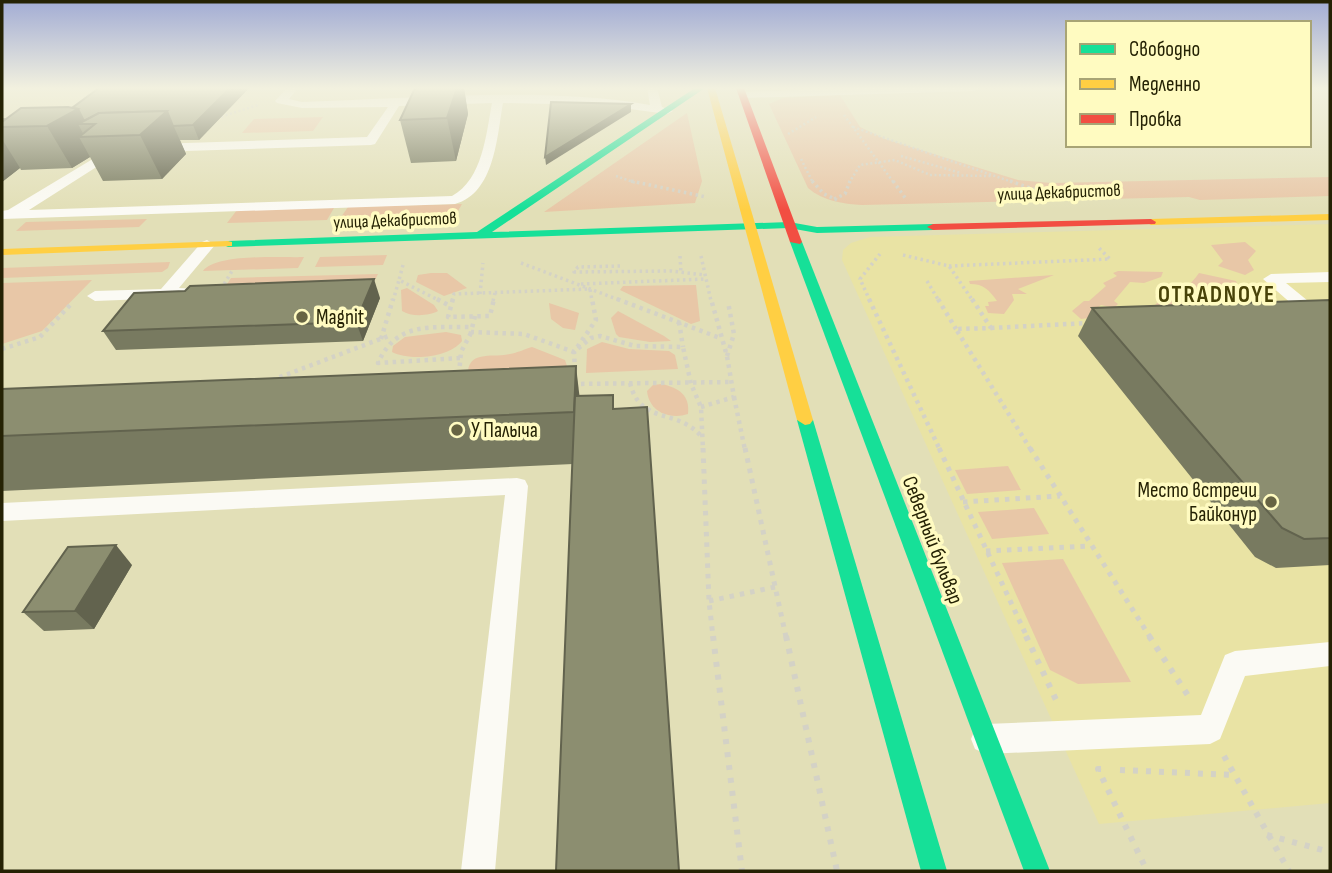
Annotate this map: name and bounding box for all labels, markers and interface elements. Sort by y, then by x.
legend [1066,21,1311,147]
text: Свободно [1129,37,1200,62]
text: Медленно [1129,72,1201,97]
text: Пробка [1129,107,1182,132]
street label: улица Декабристов [997,180,1121,205]
street label: улица Декабристов [333,208,457,233]
district label: OTRADNOYE [1158,281,1276,309]
place label: Magnit [316,305,364,330]
marker: Magnit [294,309,310,325]
place label: У Палыча [471,418,538,443]
marker: У Палыча [449,422,465,438]
street label: Северный бульвар [897,473,968,608]
place label: Место встречи Байконур [1137,478,1257,527]
marker: Место встречи Байконур [1263,494,1279,510]

